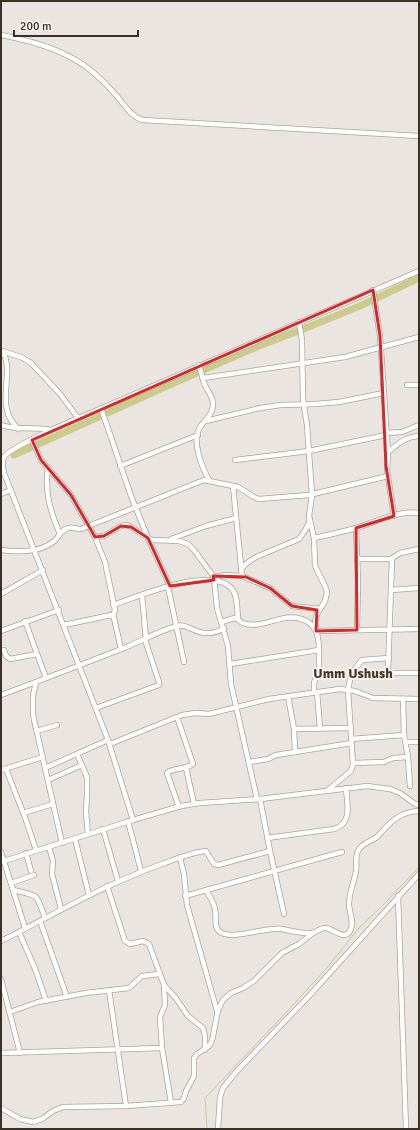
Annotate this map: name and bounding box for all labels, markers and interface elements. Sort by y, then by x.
scale bar [14,12,138,38]
text: 200 m [20,19,52,34]
district label: Umm Ushush [313,665,393,682]

